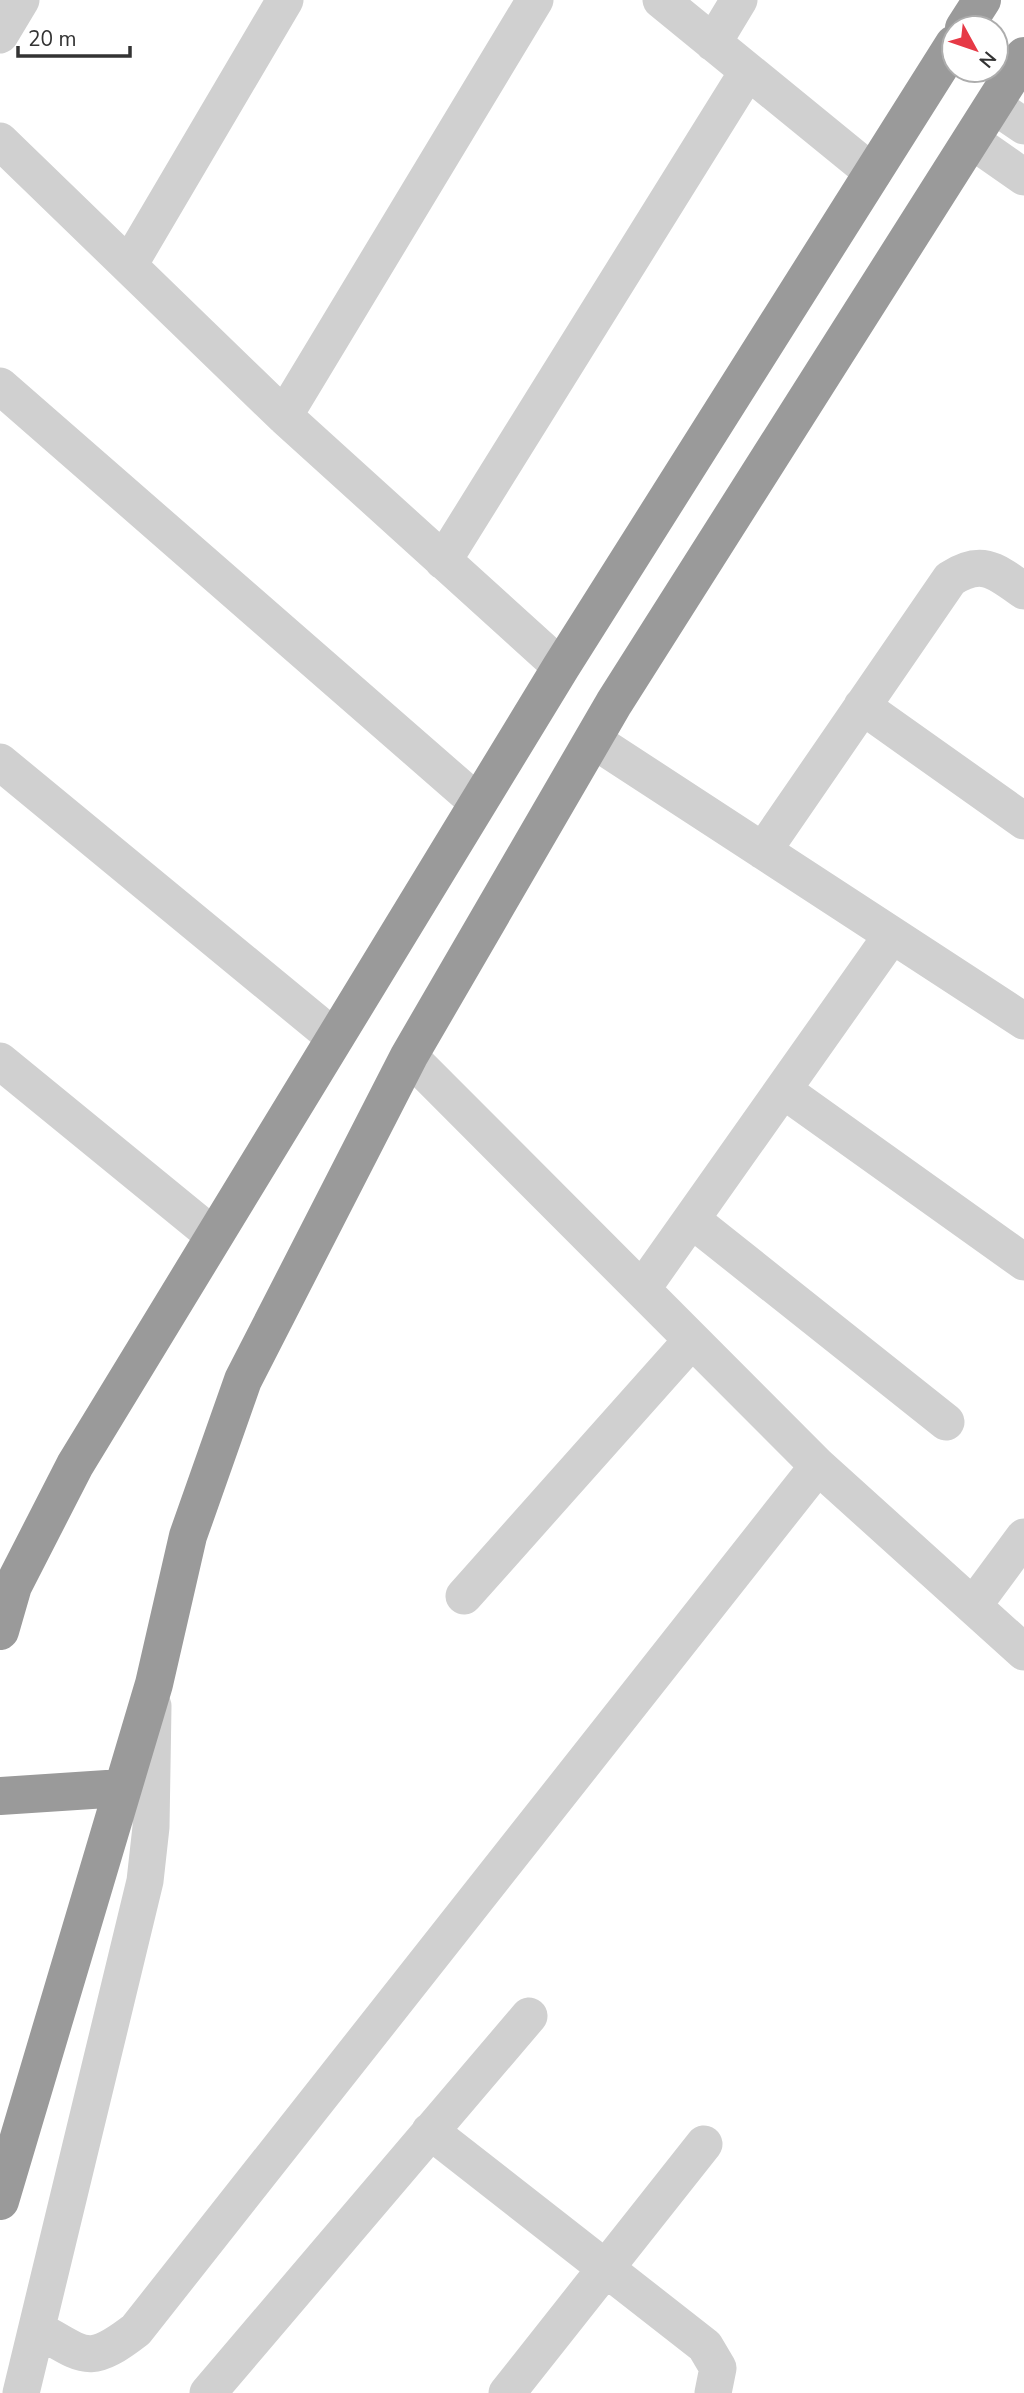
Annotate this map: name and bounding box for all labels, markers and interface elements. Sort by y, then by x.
scale bar [18,14,130,58]
north arrow [940,14,1010,84]
text: 20 m [28,25,77,53]
text: N [973,45,1002,73]

